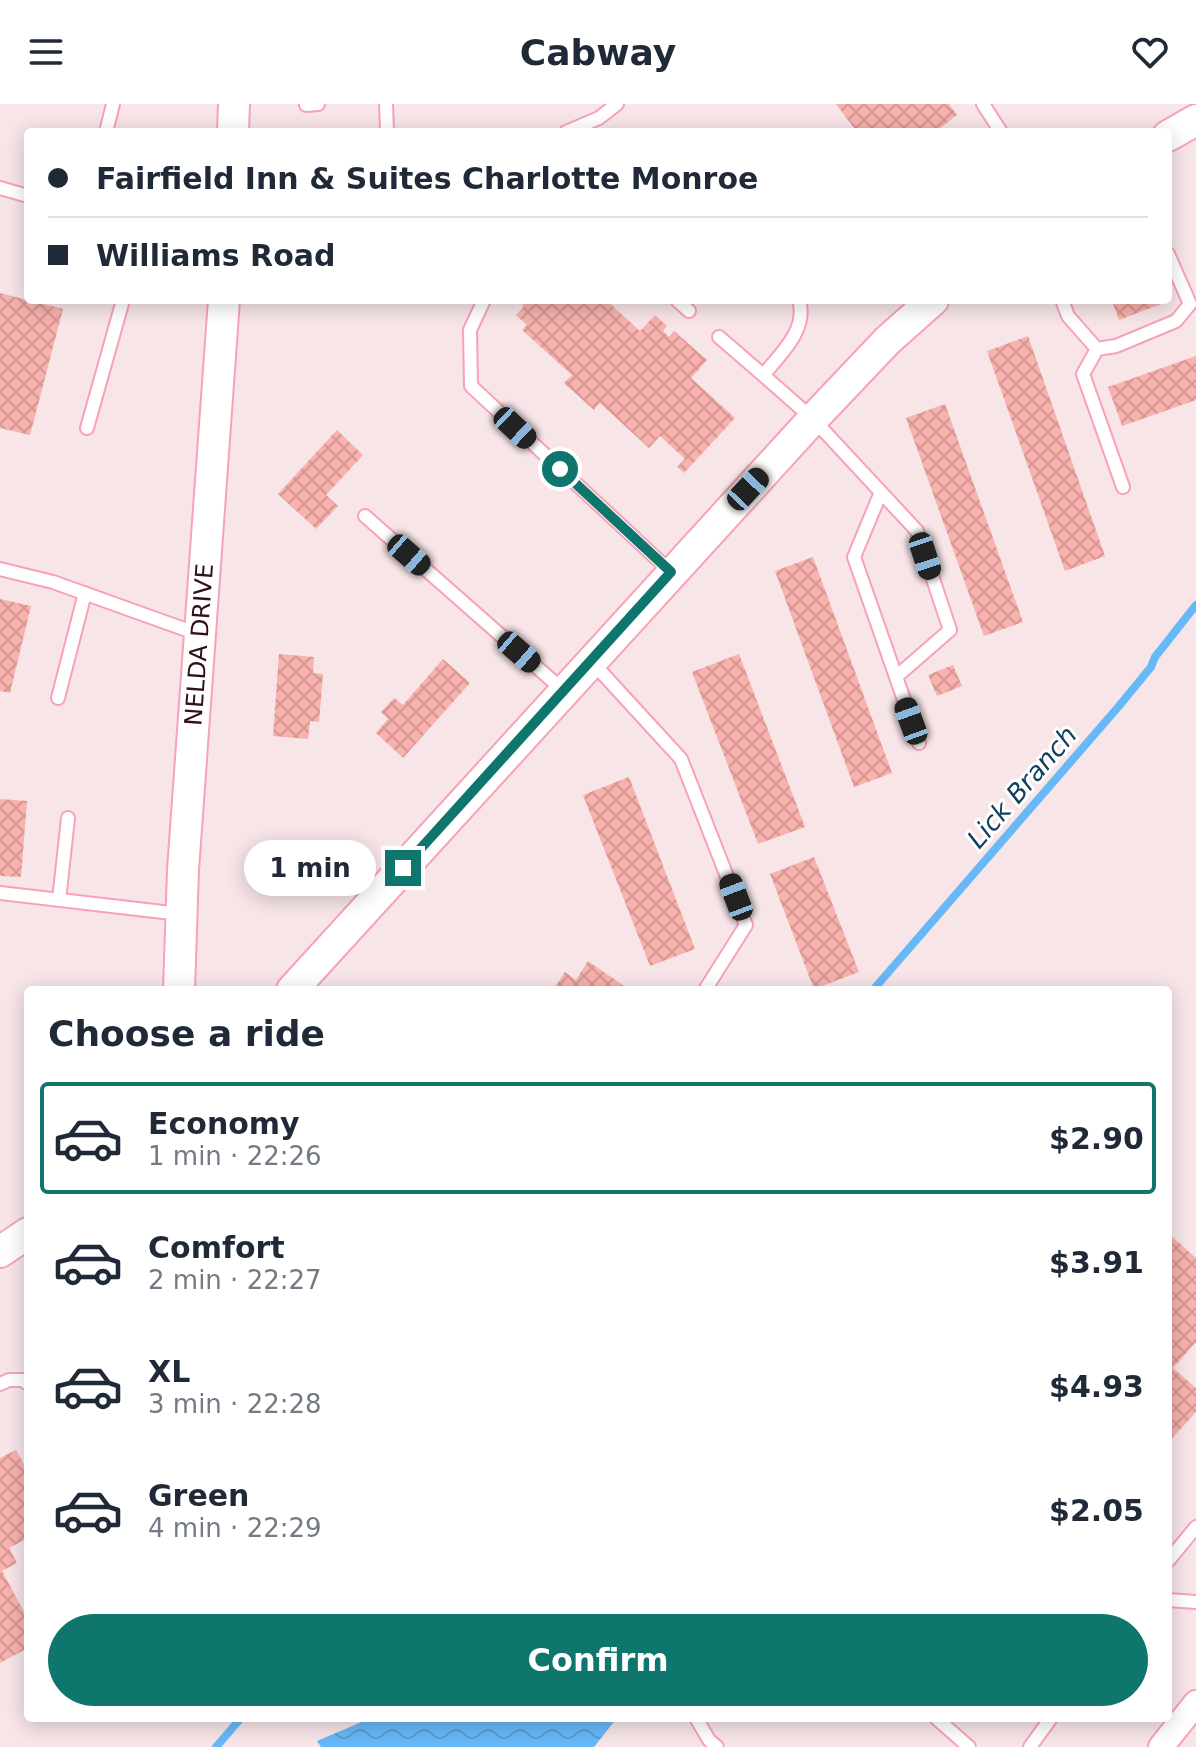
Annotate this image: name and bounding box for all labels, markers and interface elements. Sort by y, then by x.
icon: menu [24,30,68,74]
icon: heart [1128,30,1172,74]
text: Cabway [520,32,676,73]
text: Fairfield Inn & Suites Charlotte Monroe [96,161,758,196]
text: Williams Road [96,238,335,273]
car [489,403,541,453]
route start [542,451,578,487]
car [723,463,773,515]
car [906,529,944,583]
car [383,530,435,580]
street label: NELDA DRIVE [179,563,219,727]
car [493,627,545,677]
car [892,694,930,748]
water label: Lick Branch [961,720,1083,854]
callout: 1 min [243,840,375,896]
route end [385,850,421,886]
text: 1 min [269,853,351,883]
car [716,870,756,924]
text: Choose a ride [48,1013,325,1054]
icon: car [52,1102,124,1174]
text: Economy [148,1106,300,1141]
text: $2.90 [1049,1121,1144,1156]
text: 1 min · 22:26 [148,1141,322,1171]
icon: car [52,1226,124,1298]
text: Comfort [148,1230,285,1265]
text: $3.91 [1049,1245,1144,1280]
text: 2 min · 22:27 [148,1265,322,1295]
icon: car [52,1350,124,1422]
text: XL [148,1354,190,1389]
text: $4.93 [1049,1369,1144,1404]
text: 3 min · 22:28 [148,1389,322,1419]
icon: car [52,1474,124,1546]
text: Green [148,1478,249,1513]
text: $2.05 [1049,1493,1144,1528]
text: 4 min · 22:29 [148,1513,322,1543]
button: Confirm [48,1614,1148,1706]

